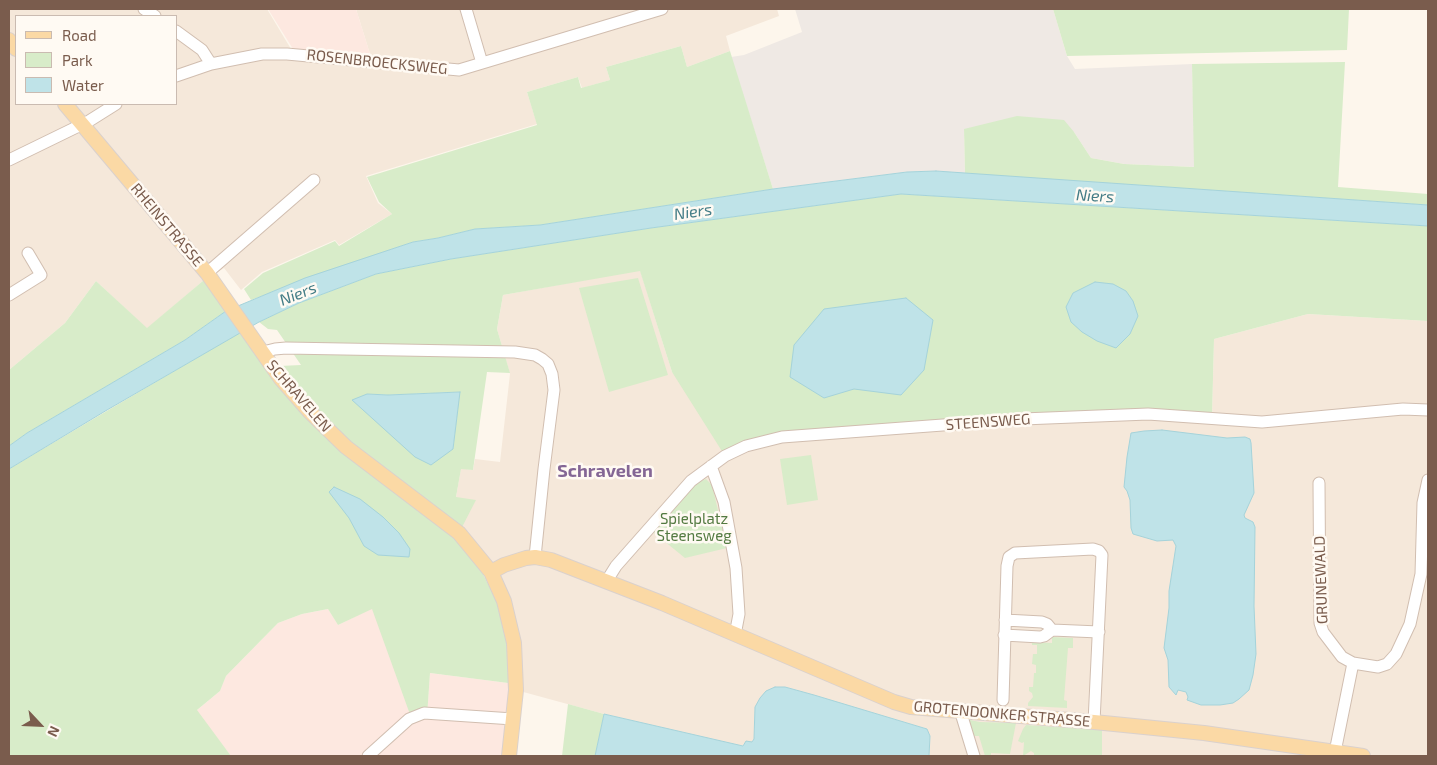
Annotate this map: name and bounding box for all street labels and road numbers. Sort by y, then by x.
street label: ROSENBROECKSWEG [306,46,448,78]
street label: RHEINSTRASSE [127,180,207,270]
street label: SCHRAVELEN [263,356,335,436]
street label: STEENSWEG [945,410,1031,434]
street label: GRUNEWALD [1310,535,1332,625]
street label: GROTENDONKER STRASSE [913,697,1091,731]

